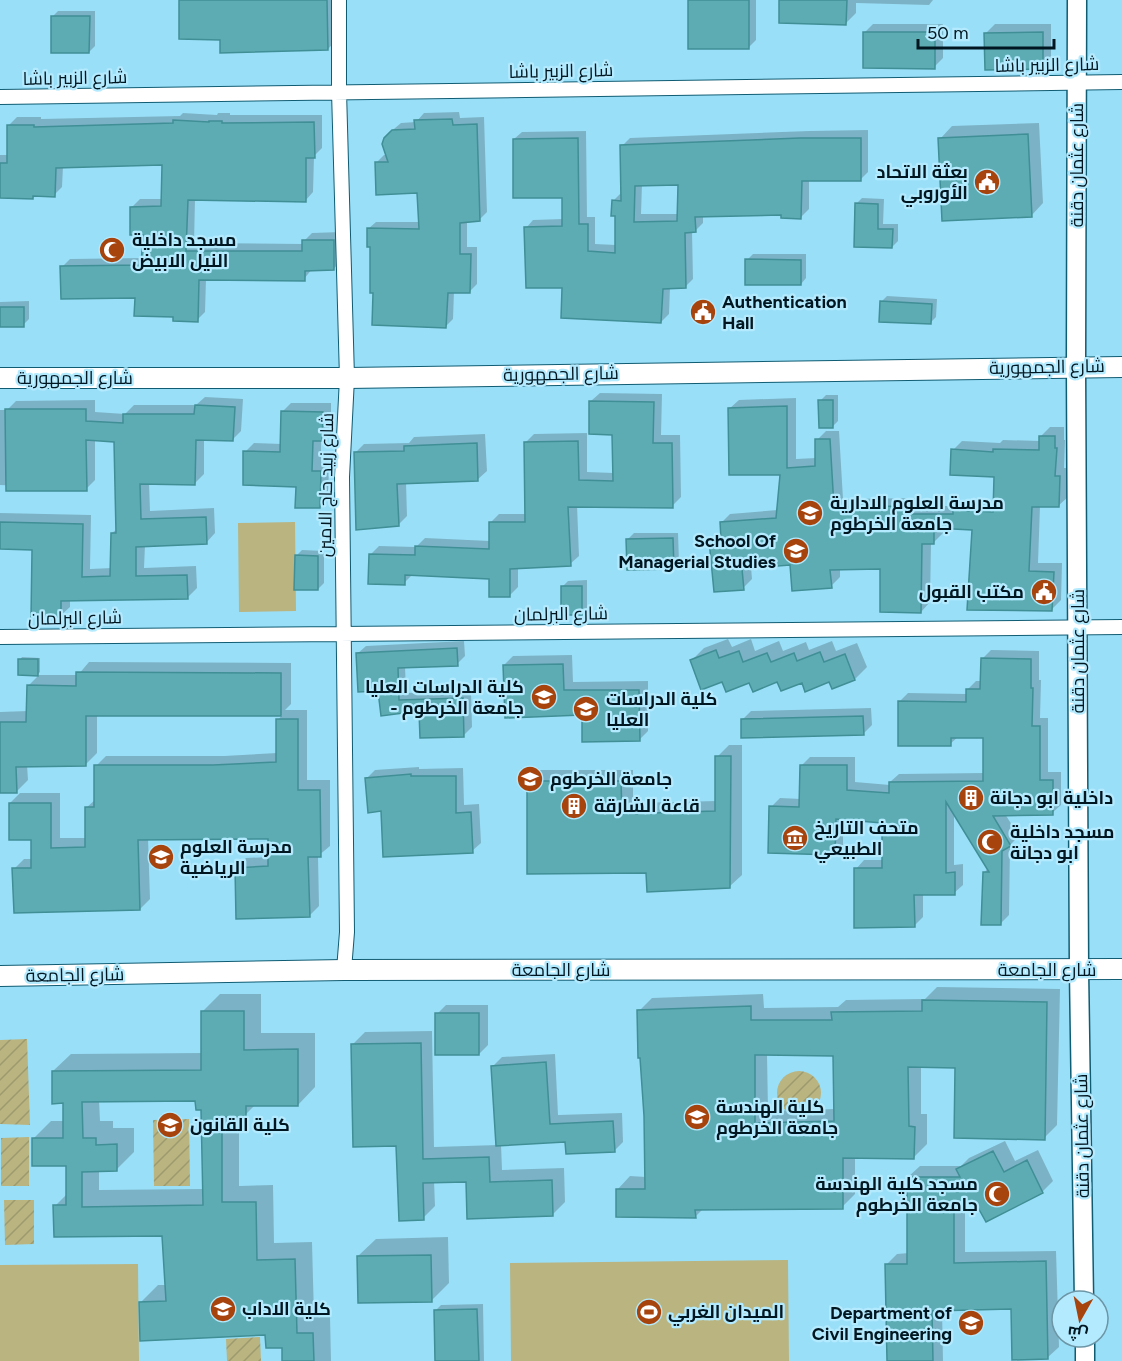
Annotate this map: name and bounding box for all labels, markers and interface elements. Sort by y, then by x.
scale bar [918,12,1054,50]
text: 50 m [927,22,969,44]
street label: شارع الزبير باشا [994,53,1100,78]
street label: شارع الزبير باشا [508,59,614,84]
street label: شارع الزبير باشا [22,66,128,91]
street label: شارع عثمان دقنة [1066,103,1089,227]
place label: بعثة الاتحاد الأوروبي [877,161,968,208]
public building icon: بعثة الاتحاد الأوروبي [972,167,1002,197]
place label: مسجد داخلية النيل الابيض [132,229,236,272]
mosque icon: مسجد داخلية النيل الابيض [97,235,127,265]
place label: Authentication Hall [722,291,847,334]
public building icon: Authentication Hall [688,297,718,327]
street label: شارع الجمهورية [989,355,1105,380]
street label: شارع الجمهورية [503,362,619,387]
street label: شارع الجمهورية [17,367,133,390]
street label: شارع زبيد حاج الامين [314,413,339,557]
place label: مدرسة العلوم الادارية جامعة الخرطوم [830,492,1004,536]
school or university icon: مدرسة العلوم الادارية جامعة الخرطوم [795,498,825,528]
place label: School Of Managerial Studies [618,530,777,573]
school or university icon: School Of Managerial Studies [781,536,811,566]
public building icon: مكتب القبول [1029,577,1059,607]
place label: مكتب القبول [919,581,1024,603]
street label: شارع عثمان دقنة [1067,589,1090,713]
street label: شارع البرلمان [514,602,608,627]
street label: شارع البرلمان [28,606,122,631]
place label: كلية الدراسات العليا - جامعة الخرطوم [365,676,524,720]
school or university icon: كلية الدراسات العليا - جامعة الخرطوم [529,682,559,712]
place label: كلية الدراسات العليا [606,688,717,731]
school or university icon: كلية الدراسات العليا [571,694,601,724]
school or university icon: جامعة الخرطوم [515,764,545,794]
place label: جامعة الخرطوم [550,768,672,791]
building icon: داخلية ابو دجانة [956,783,986,813]
place label: داخلية ابو دجانة [990,787,1113,809]
building icon: قاعة الشارقة [559,791,589,821]
place label: قاعة الشارقة [594,795,700,817]
place label: متحف التاريخ الطبيعي [814,817,919,864]
place label: مسجد داخلية ابو دجانة [1010,821,1114,864]
museum icon: متحف التاريخ الطبيعي [780,823,810,853]
mosque icon: مسجد داخلية ابو دجانة [975,827,1005,857]
place label: مدرسة العلوم الرياضية [180,836,292,879]
school or university icon: مدرسة العلوم الرياضية [146,842,176,872]
street label: شارع الجامعة [512,959,610,982]
street label: شارع الجامعة [998,959,1096,982]
street label: شارع الجامعة [25,963,125,988]
street label: شارع عثمان دقنة [1070,1074,1095,1198]
place label: كلية الهندسة جامعة الخرطوم [716,1096,838,1140]
school or university icon: كلية الهندسة جامعة الخرطوم [682,1102,712,1132]
school or university icon: كلية القانون [155,1110,185,1140]
place label: كلية القانون [190,1114,290,1136]
place label: مسجد كلية الهندسة جامعة الخرطوم [815,1173,978,1217]
mosque icon: مسجد كلية الهندسة جامعة الخرطوم [982,1179,1012,1209]
north arrow [1050,1289,1110,1349]
school or university icon: كلية الاداب [208,1294,238,1324]
sports icon: الميدان الغربي [634,1297,664,1327]
place label: كلية الاداب [242,1298,331,1320]
place label: الميدان الغربي [668,1301,784,1327]
place label: Department of Civil Engineering [812,1302,953,1345]
school or university icon: Department of Civil Engineering [956,1308,986,1338]
text: ش [1066,1322,1089,1344]

